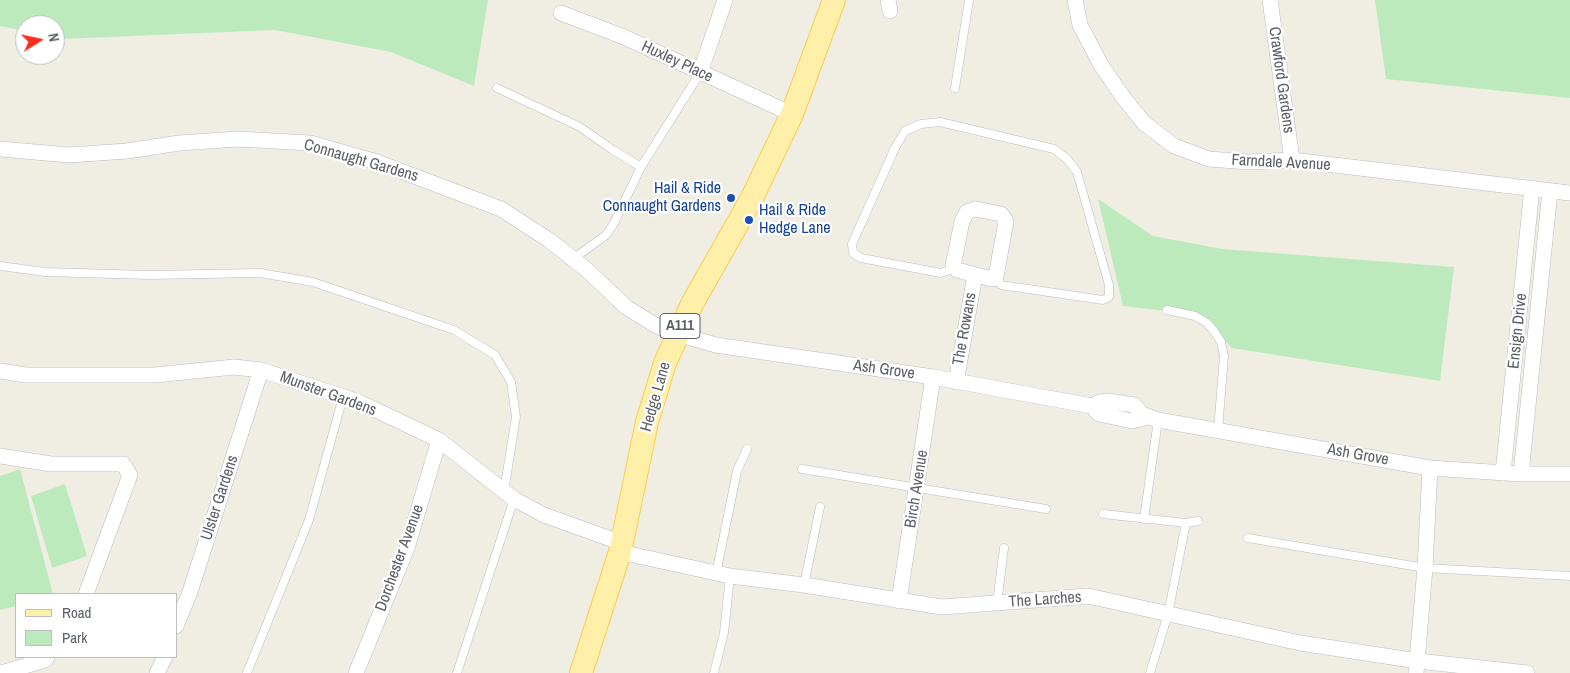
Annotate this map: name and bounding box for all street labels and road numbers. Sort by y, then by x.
street label: Crawford Gardens [1264,26,1298,134]
street label: Huxley Place [638,37,716,87]
street label: Connaught Gardens [302,135,420,187]
street label: Farndale Avenue [1231,151,1331,175]
street label: The Rowans [949,291,981,367]
street label: Ensign Drive [1504,292,1532,370]
road number: A111 [660,314,700,338]
street label: Ash Grove [852,356,916,384]
street label: Hedge Lane [637,360,675,434]
street label: Munster Gardens [277,368,379,420]
street label: Ash Grove [1326,440,1390,470]
street label: Birch Avenue [901,449,933,529]
street label: Ulster Gardens [197,453,243,543]
street label: Dorchester Avenue [372,502,428,614]
street label: The Larches [1008,588,1082,612]

